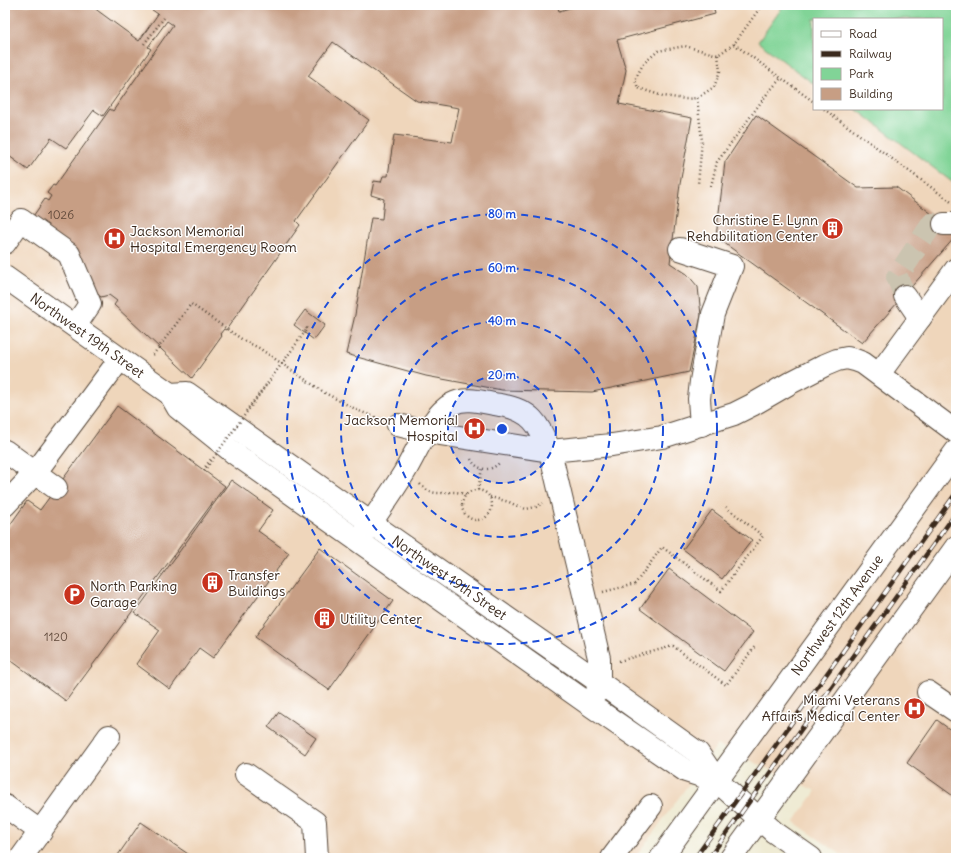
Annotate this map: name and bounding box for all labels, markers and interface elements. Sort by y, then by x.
legend [813,18,943,110]
text: Road [849,26,877,41]
text: Railway [849,46,892,61]
text: Park [849,66,874,81]
text: Building [849,86,893,101]
text: 80 m [488,206,517,221]
house number: 1026 [48,207,74,222]
place label: Christine E. Lynn Rehabilitation Center [687,211,818,245]
building icon: Christine E. Lynn Rehabilitation Center [820,215,846,241]
place label: Jackson Memorial Hospital Emergency Room [130,222,297,256]
hospital icon: Jackson Memorial Hospital Emergency Room [101,226,127,252]
text: 60 m [488,260,517,275]
street label: Northwest 19th Street [27,289,148,382]
text: 40 m [488,313,517,328]
text: 20 m [488,367,516,382]
place label: Jackson Memorial Hospital [344,411,458,445]
hospital icon: Jackson Memorial Hospital [461,415,487,441]
centre of rings [495,422,509,436]
street label: Northwest 19th Street [389,531,511,624]
street label: Northwest 12th Avenue [787,551,887,679]
place label: Transfer Buildings [228,566,285,600]
building icon: Transfer Buildings [199,570,225,596]
place label: North Parking Garage [90,577,177,611]
parking icon: North Parking Garage [62,581,88,607]
building icon: Utility Center [311,606,337,632]
place label: Utility Center [340,610,422,628]
house number: 1120 [44,629,68,644]
place label: Miami Veterans Affairs Medical Center [762,691,900,725]
hospital icon: Miami Veterans Affairs Medical Center [902,695,928,721]

